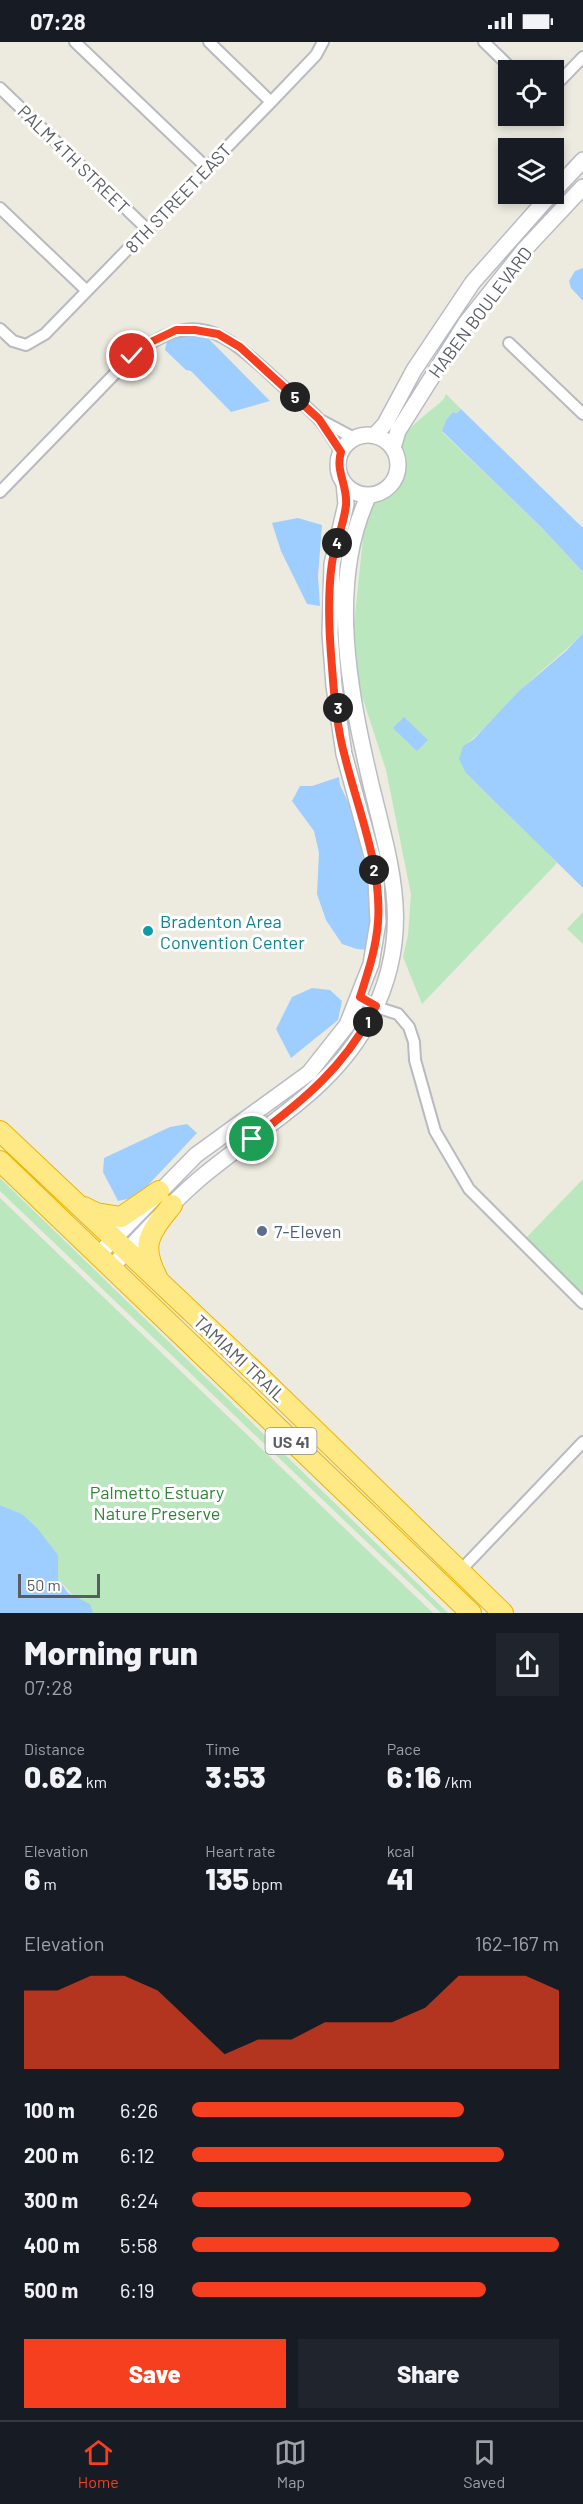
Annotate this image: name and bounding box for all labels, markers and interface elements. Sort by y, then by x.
text: 07:28 [30,8,86,34]
map controls [498,60,564,204]
button: locate [498,60,564,126]
street label: PALM 4TH STREET [14,100,134,218]
button: layers [498,138,564,204]
street label: 8TH STREET EAST [120,139,236,257]
street label: HABEN BOULEVARD [424,242,536,382]
pin [106,330,157,381]
icon: check [115,339,148,372]
pin: 5 [280,382,310,412]
text: 5 [291,387,299,406]
pin: 4 [322,528,352,558]
text: 4 [332,533,342,552]
pin: 3 [323,693,353,723]
text: 3 [334,698,342,717]
pin: 2 [359,855,389,885]
text: 2 [370,860,378,879]
place label: Bradenton Area Convention Center [160,910,305,953]
marker: Bradenton Area Convention Center [141,924,155,938]
pin: 1 [353,1007,383,1037]
text: 1 [365,1012,371,1031]
pin [226,1113,277,1164]
icon: arrive [235,1122,268,1155]
place label: 7-Eleven [274,1220,342,1242]
marker: 7-Eleven [255,1224,269,1238]
street label: TAMIAMI TRAIL [190,1310,290,1406]
road number: US 41 [266,1428,316,1454]
park label: Palmetto Estuary Nature Preserve [90,1481,224,1524]
scale bar [18,1571,100,1598]
text: 50 m [27,1575,61,1594]
text: Morning run [24,1632,198,1672]
button: share [496,1633,559,1696]
text: 07:28 [24,1675,73,1699]
text: Distance [24,1739,85,1758]
text: Time [205,1739,240,1758]
text: Pace [387,1739,421,1758]
text: 0.62 [24,1758,83,1794]
text: 3:53 [205,1758,266,1794]
text: 6:16 [387,1758,441,1794]
text: km [83,1772,107,1791]
text: /km [441,1772,472,1791]
text: Elevation [24,1841,88,1860]
text: Heart rate [205,1841,276,1860]
text: kcal [387,1841,415,1860]
text: 6 [24,1860,40,1896]
text: 135 [205,1860,249,1896]
text: 41 [387,1860,413,1896]
text: m [40,1874,57,1893]
text: bpm [249,1874,283,1893]
text: Elevation [24,1931,105,1955]
text: 162–167 m [475,1931,559,1955]
text: 100 m [24,2098,75,2122]
text: 6:26 [120,2098,158,2122]
text: 200 m [24,2143,79,2167]
text: 6:12 [120,2143,155,2167]
text: 300 m [24,2188,78,2212]
text: 6:24 [120,2188,159,2212]
text: 400 m [24,2233,80,2257]
text: 5:58 [120,2233,158,2257]
text: 500 m [24,2278,78,2302]
text: 6:19 [120,2278,155,2302]
button: Save [24,2339,286,2408]
button: Share [298,2339,559,2408]
tab: Home [78,2436,119,2491]
tab: Map [274,2436,307,2491]
tab: Saved [463,2436,505,2491]

